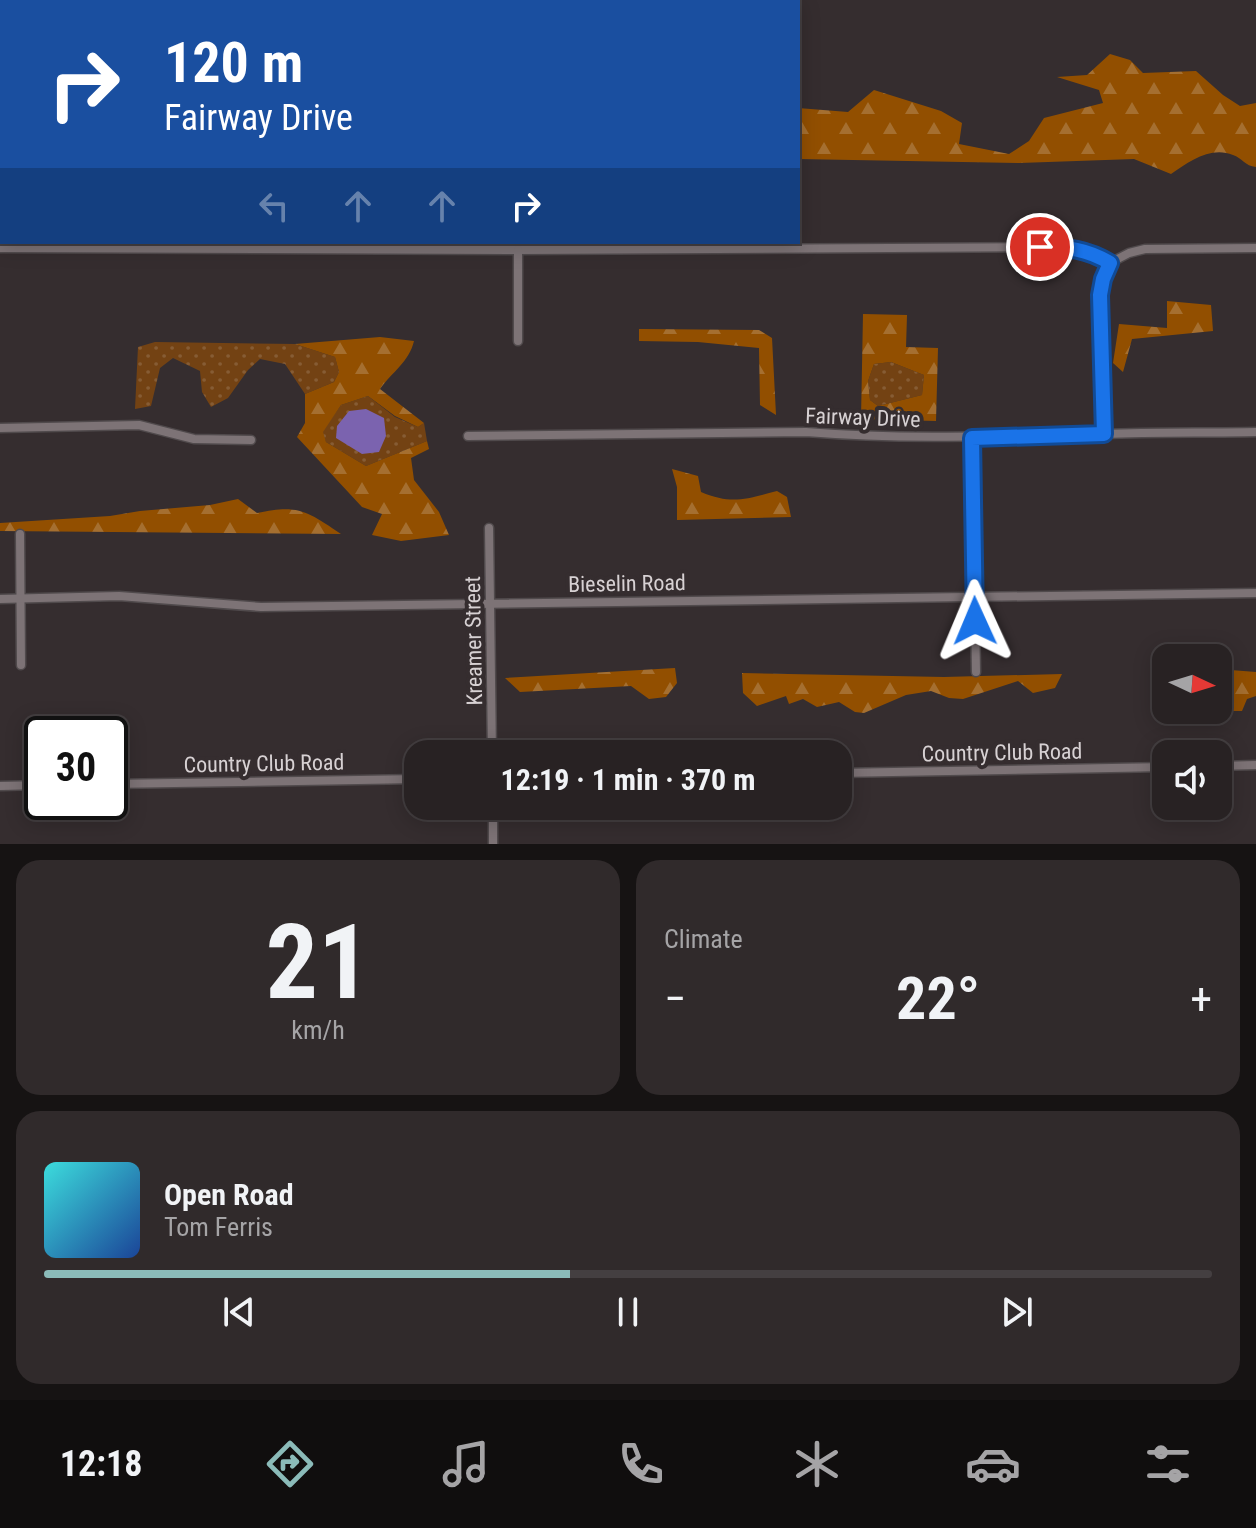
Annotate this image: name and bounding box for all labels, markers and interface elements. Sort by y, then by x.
text: 120 m [164,30,303,96]
icon: right [32,32,136,136]
text: Fairway Drive [164,97,353,139]
icon: left [252,184,296,228]
icon: ahead [336,184,380,228]
icon: ahead [420,184,464,228]
icon: right [504,184,548,228]
pin [1006,213,1074,281]
icon: arrive [1018,225,1062,269]
street label: Fairway Drive [805,403,921,432]
street label: Bieselin Road [568,570,686,597]
street label: Kreamer Street [460,576,487,706]
position arrow [933,579,1017,663]
north arrow [1152,644,1232,724]
map controls [1152,644,1232,820]
speed limit sign: 30 [24,716,128,820]
street label: Country Club Road [921,739,1083,766]
button: sound [1152,740,1232,820]
street label: Country Club Road [183,750,345,777]
text: 12:19 · 1 min · 370 m [501,762,755,797]
text: 21 [265,902,371,1023]
text: Climate [664,924,743,954]
text: 22° [896,963,980,1034]
text: − [664,973,686,1025]
text: + [1190,973,1212,1025]
text: km/h [291,1015,345,1045]
text: Open Road [164,1177,294,1212]
text: Tom Ferris [164,1212,273,1242]
icon: previous [217,1290,261,1334]
icon: pause [606,1290,650,1334]
icon: next [995,1290,1039,1334]
icon: directions [262,1436,318,1492]
icon: music [438,1436,494,1492]
icon: phone [613,1436,669,1492]
icon: climate [789,1436,845,1492]
icon: car [965,1436,1021,1492]
icon: filters [1140,1436,1196,1492]
text: 12:18 [60,1443,142,1485]

